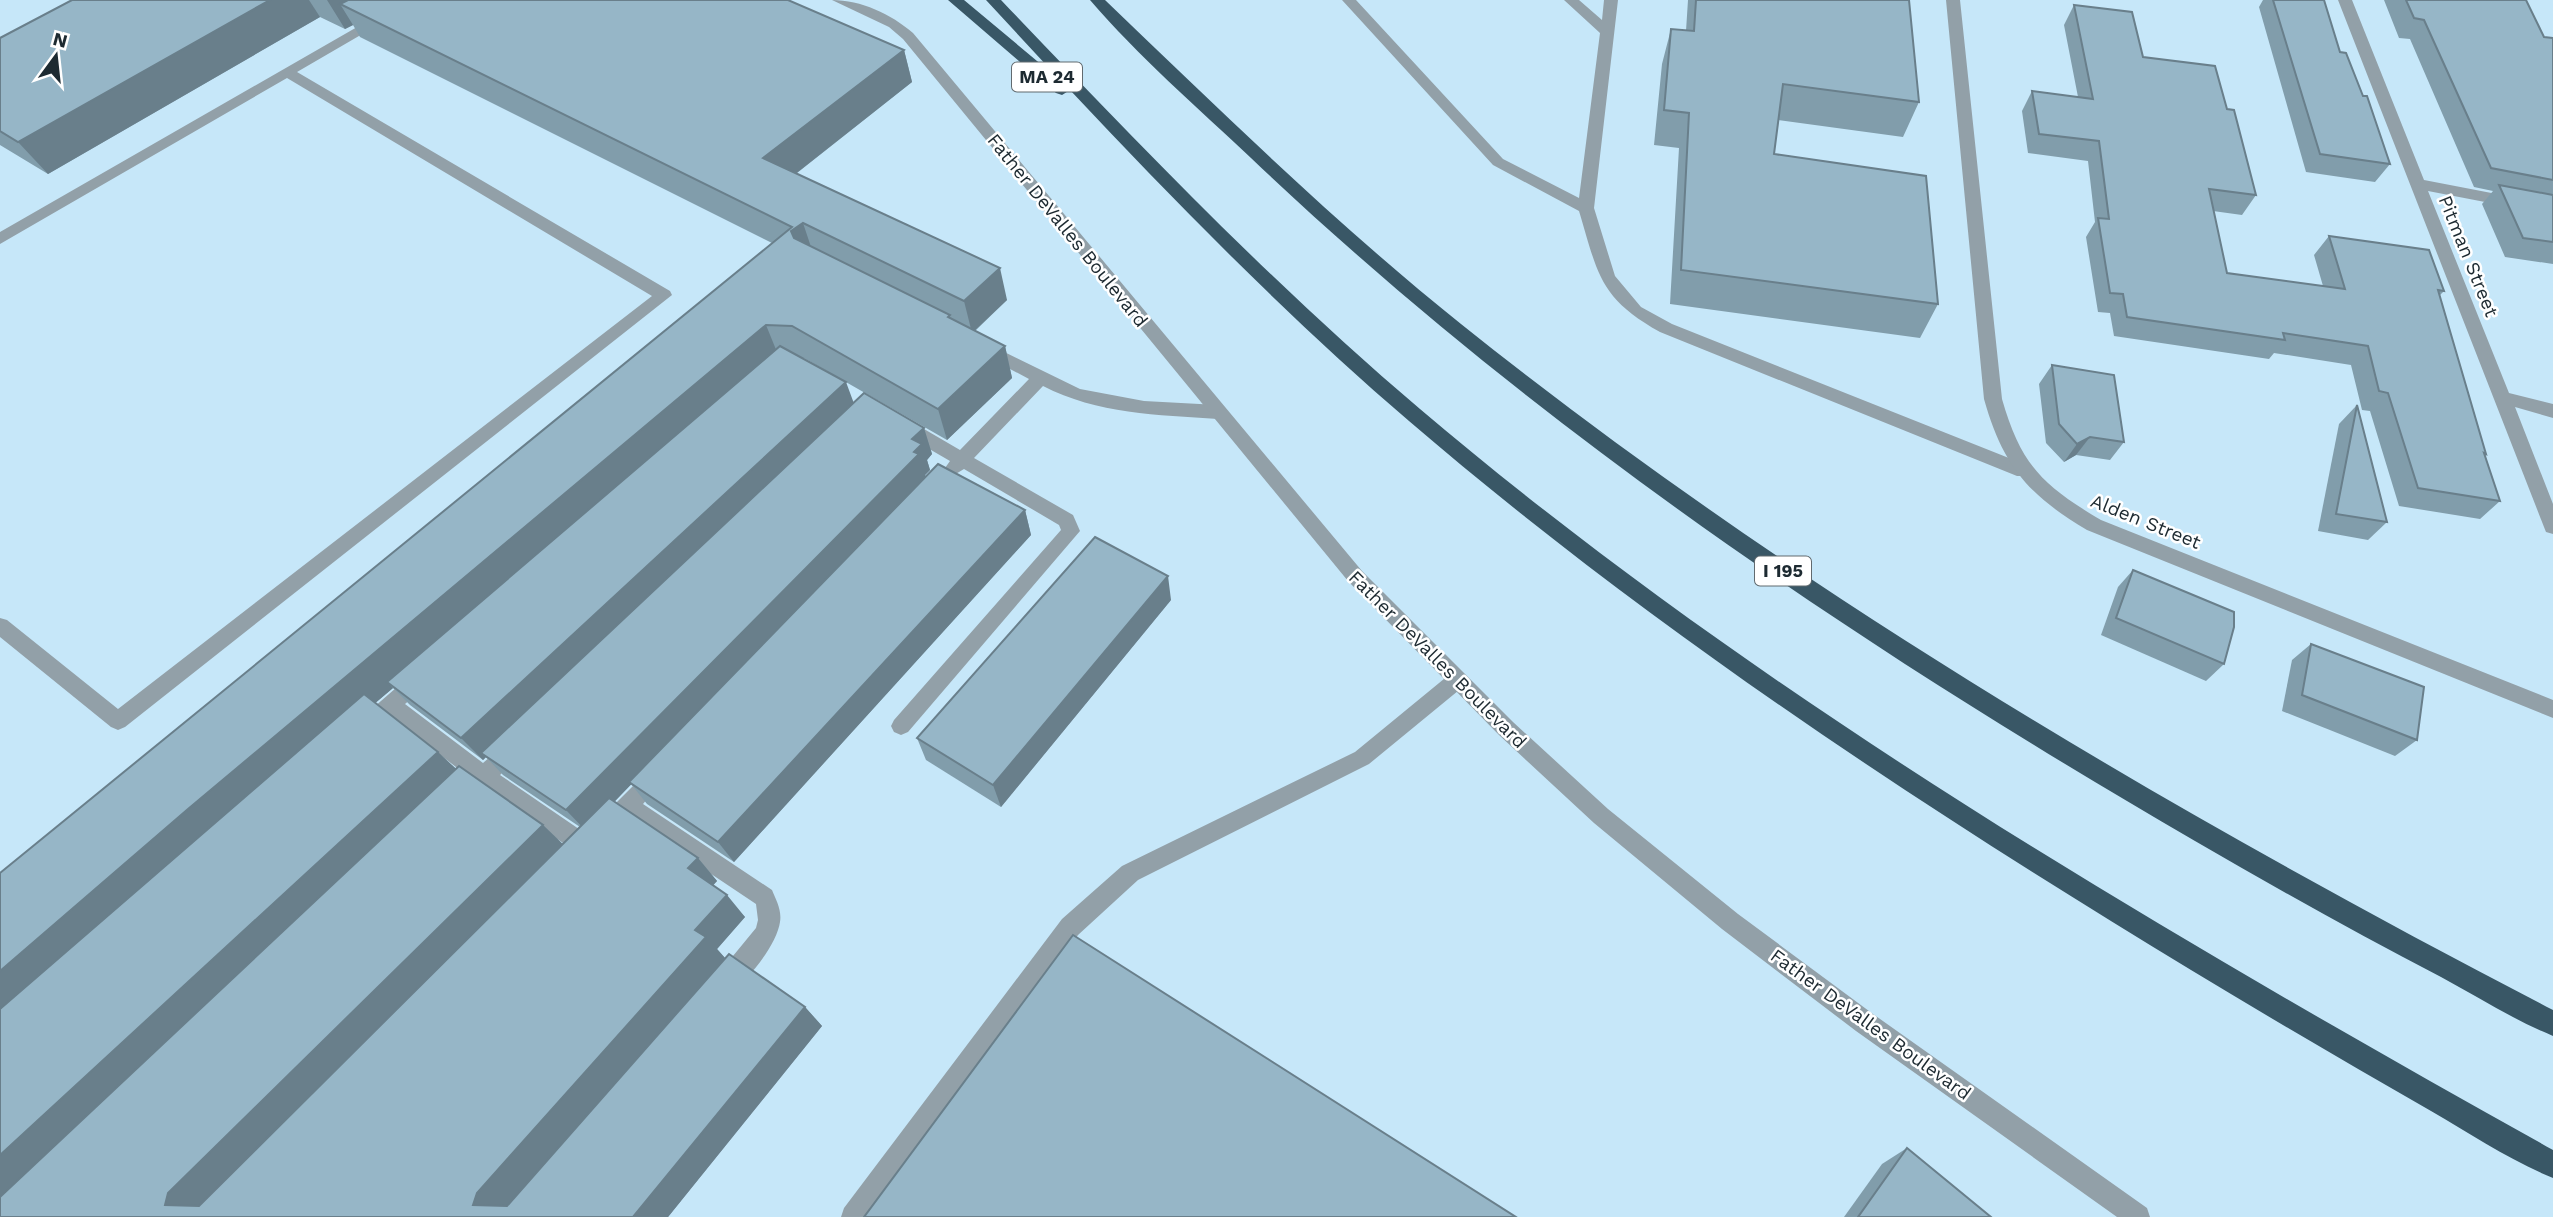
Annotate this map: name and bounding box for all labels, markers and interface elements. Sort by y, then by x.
north arrow [21,21,91,91]
text: N [50,27,70,53]
road number: MA 24 [1012,62,1082,92]
street label: Father DeValles Boulevard [983,129,1153,332]
street label: Pitman Street [2434,192,2503,320]
street label: Alden Street [2087,489,2204,554]
road number: I 195 [1755,556,1811,586]
street label: Father DeValles Boulevard [1344,566,1531,753]
street label: Father DeValles Boulevard [1766,944,1975,1105]

